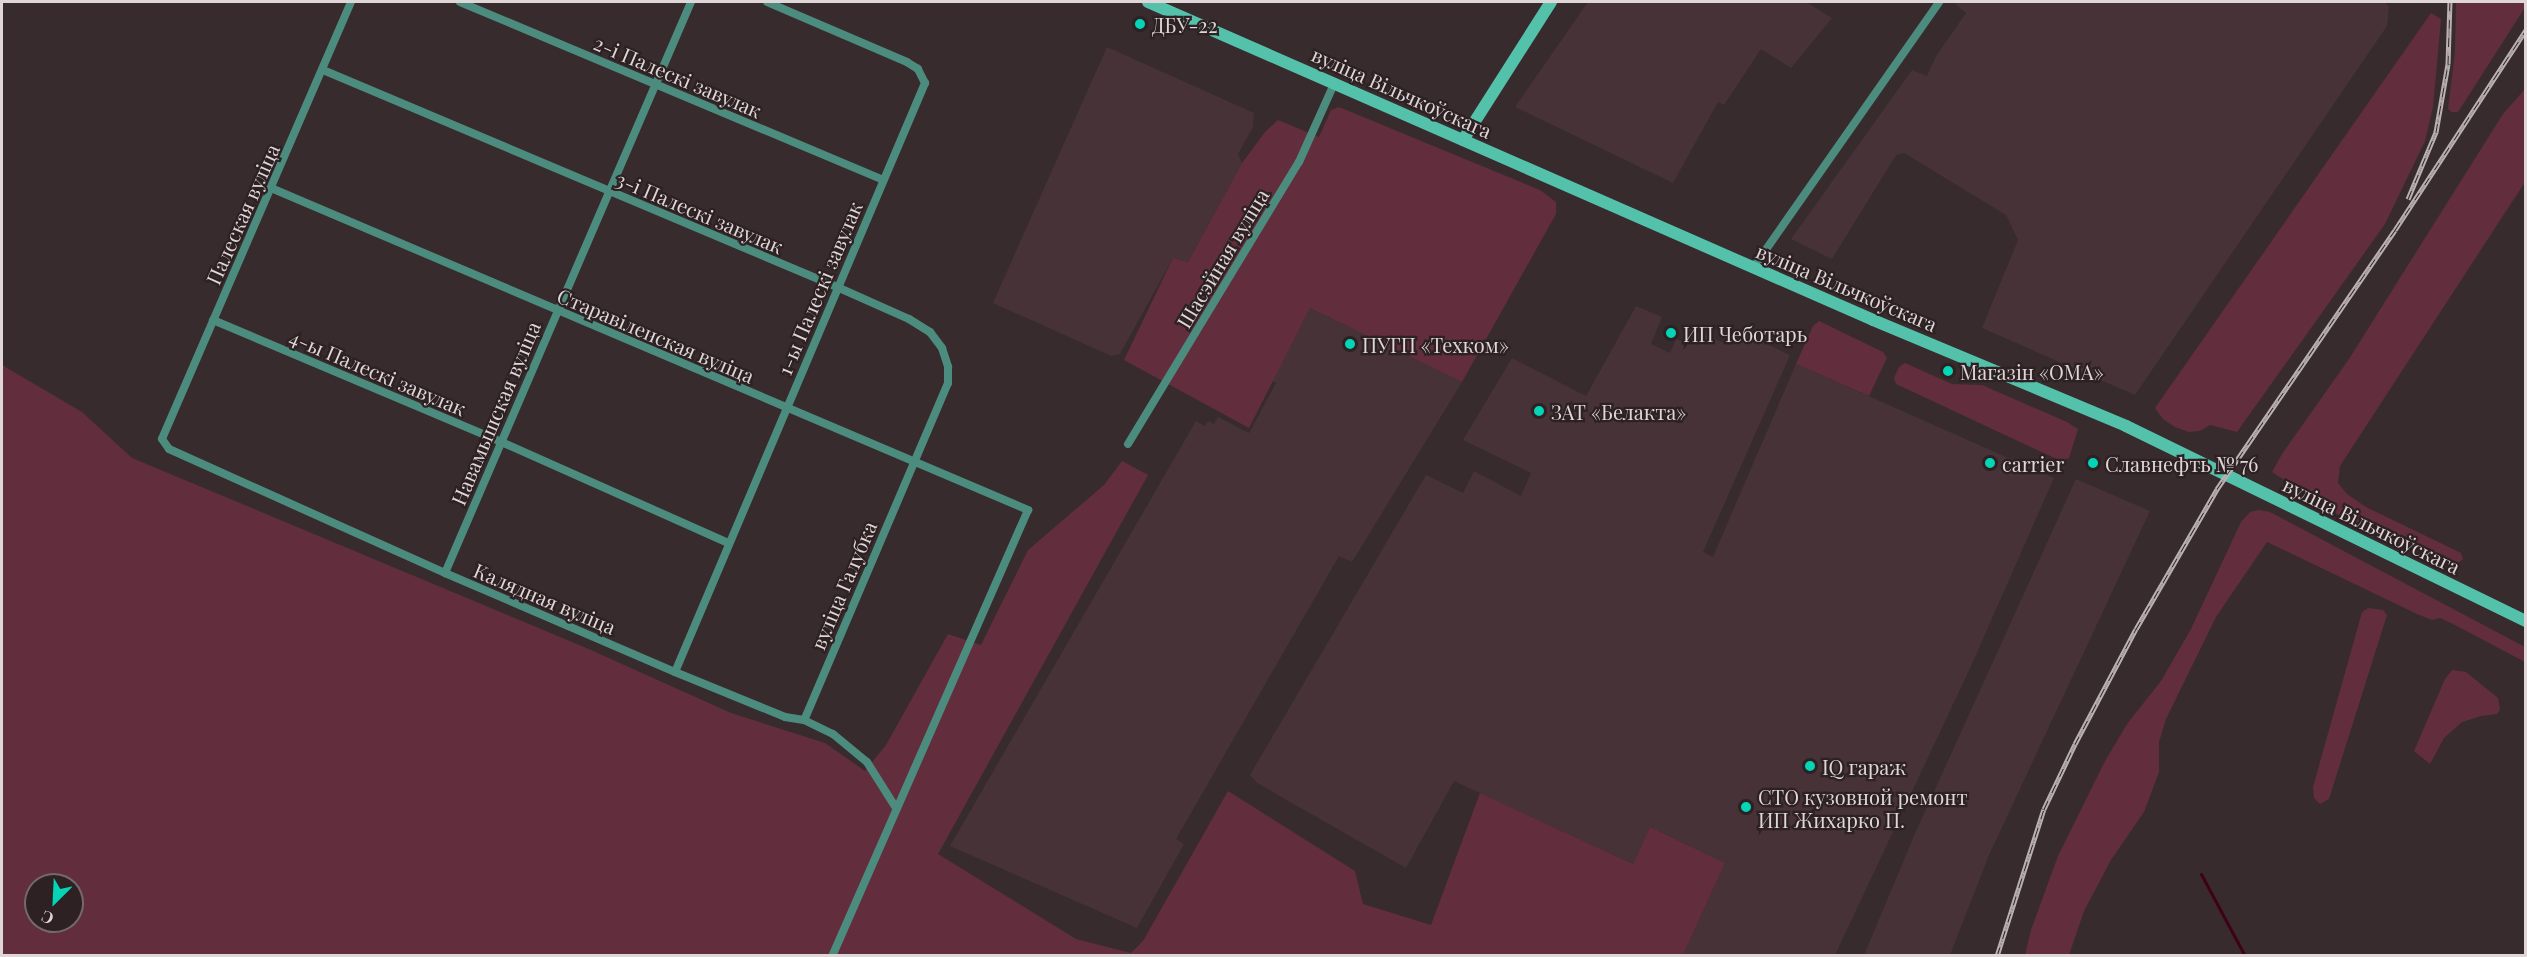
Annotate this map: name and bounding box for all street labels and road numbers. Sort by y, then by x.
street label: 2-і Палескі завулак [591,30,765,122]
street label: вуліца Вільчкоўскага [1308,42,1496,142]
street label: Палеская вуліца [200,140,284,288]
street label: 3-і Палескі завулак [613,166,787,258]
street label: Шасэйная вуліца [1171,184,1273,332]
street label: 1-ы Палескі завулак [772,198,866,378]
street label: вуліца Вільчкоўскага [1753,238,1941,336]
street label: Старавіленская вуліца [554,283,758,387]
street label: Навамышская вуліца [445,318,545,508]
street label: 4-ы Палескі завулак [286,324,470,420]
street label: вуліца Вільчкоўскага [2279,472,2465,578]
street label: вуліца Галубка [805,517,881,653]
street label: Калядная вуліца [470,557,620,639]

